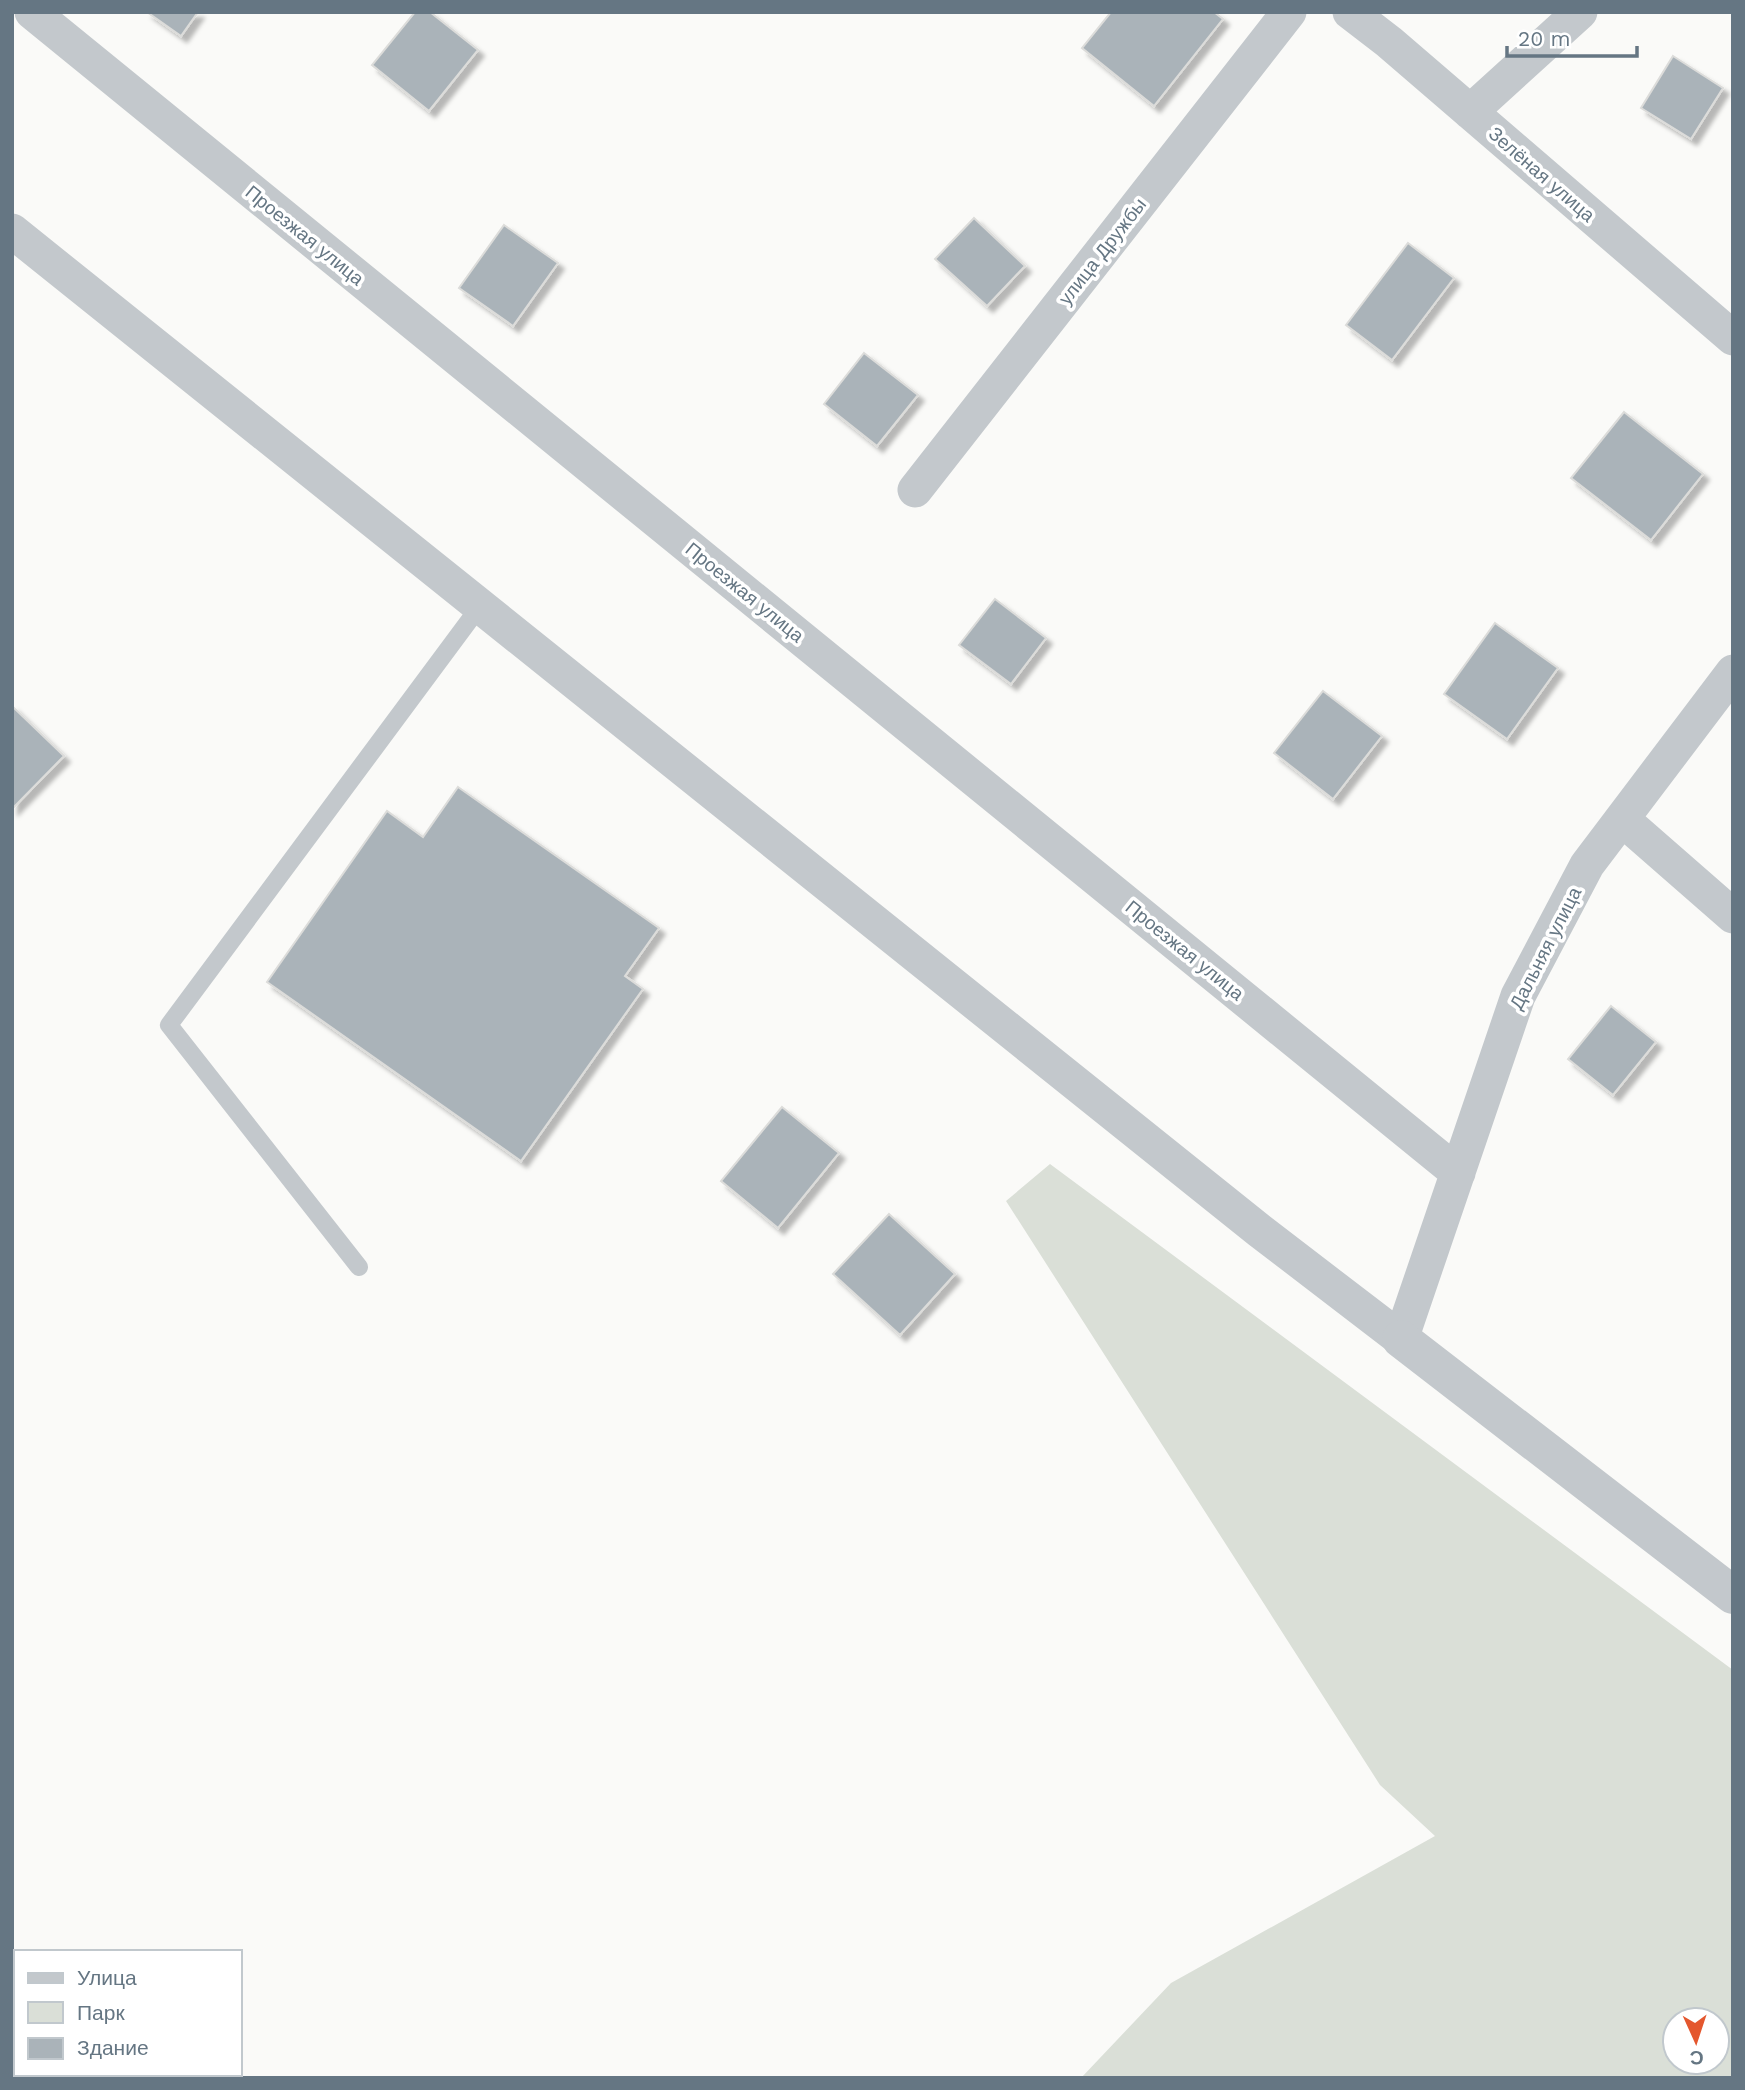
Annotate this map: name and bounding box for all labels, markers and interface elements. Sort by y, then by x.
scale bar [1507,14,1636,58]
text: 20 m [1518,26,1570,51]
street label: Зелёная улица [1484,122,1600,227]
street label: Проезжая улица [241,181,369,291]
street label: улица Дружбы [1054,193,1151,309]
street label: Проезжая улица [681,538,809,648]
street label: Дальняя улица [1505,883,1586,1013]
street label: Проезжая улица [1121,896,1249,1006]
legend [14,1950,242,2076]
text: Улица [77,1965,137,1990]
text: Парк [77,2000,125,2025]
north arrow [1661,2006,1731,2076]
text: Здание [77,2035,149,2060]
text: С [1689,2046,1704,2069]

